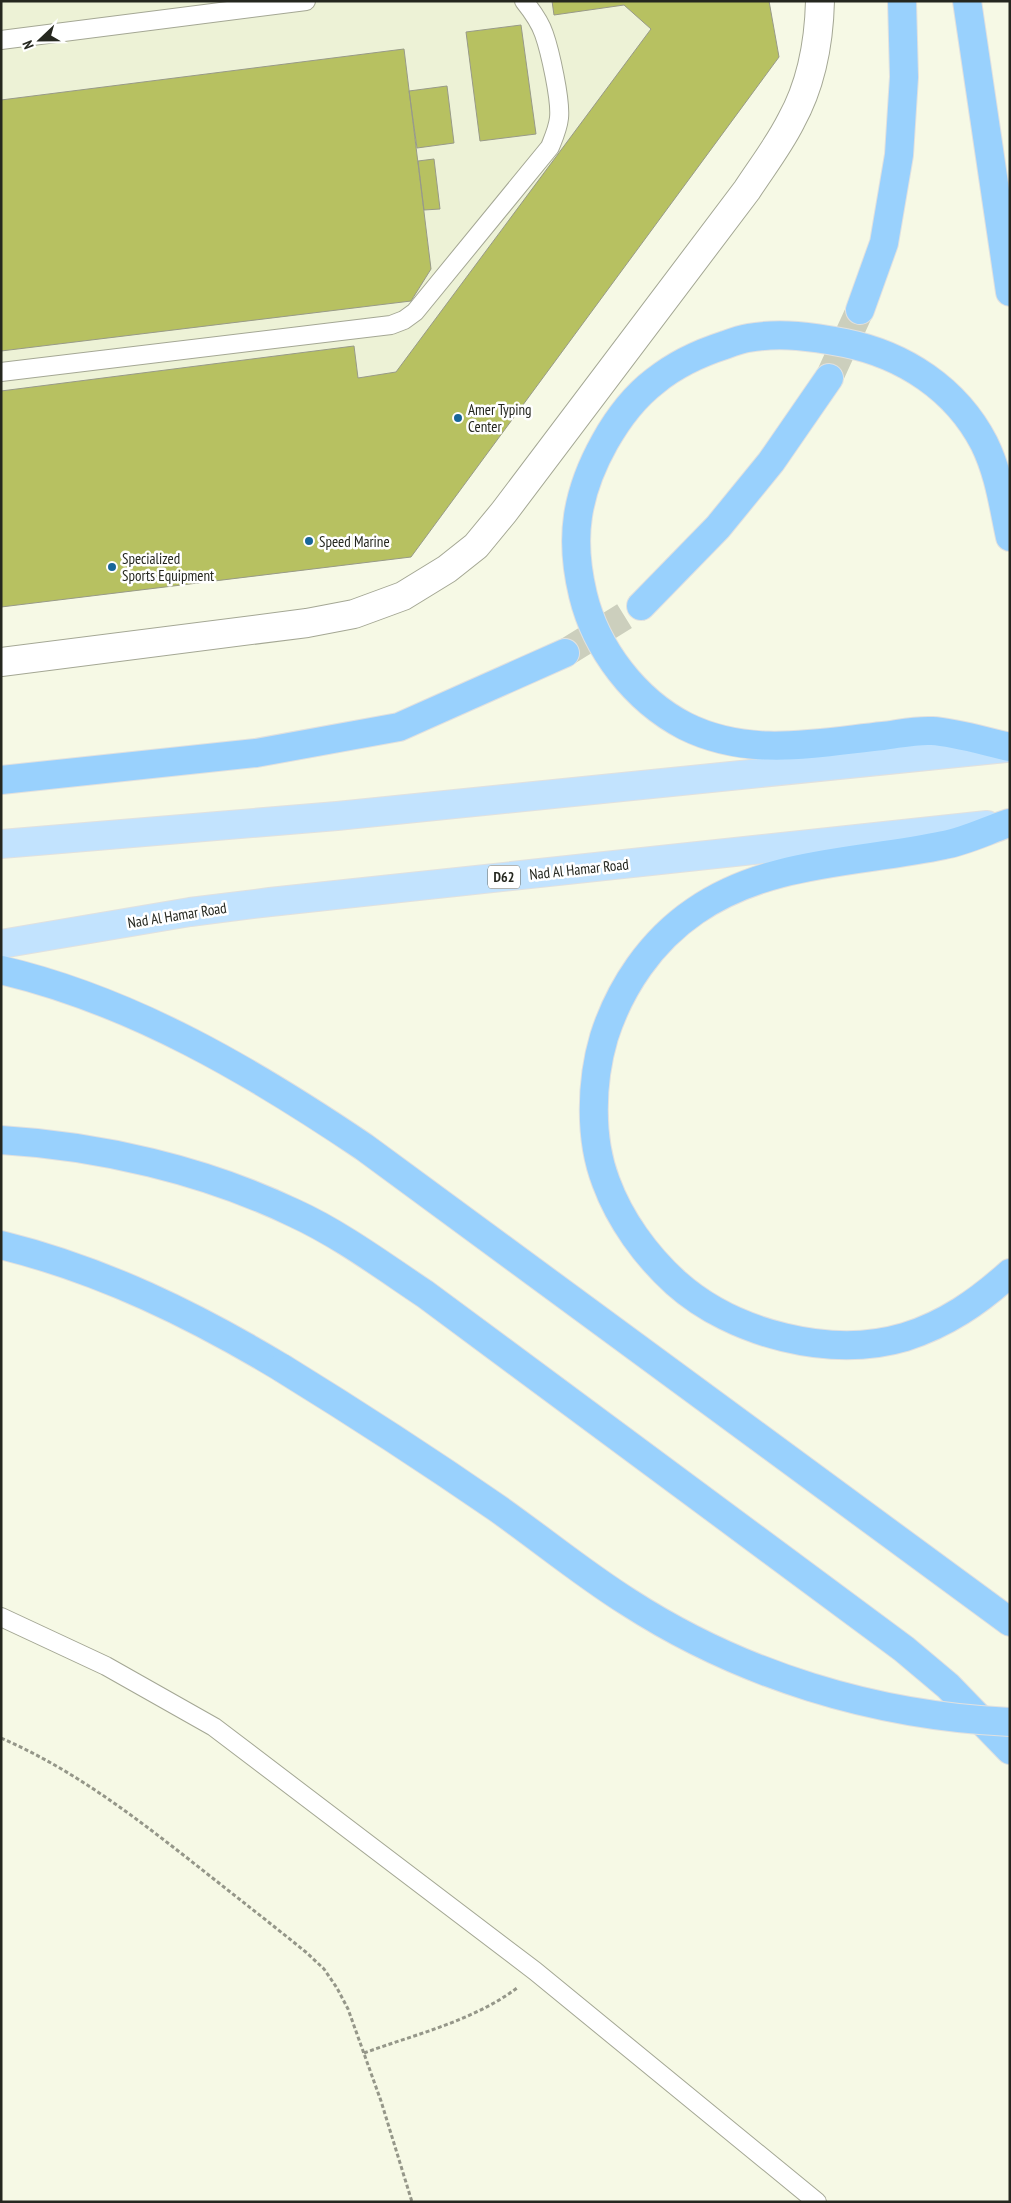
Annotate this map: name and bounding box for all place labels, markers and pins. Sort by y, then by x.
place label: Amer Typing Center [468,400,532,436]
marker: Amer Typing Center [452,412,464,424]
place label: Speed Marine [319,532,390,551]
marker: Speed Marine [303,535,315,547]
place label: Specialized Sports Equipment [122,549,214,585]
marker: Specialized Sports Equipment [106,561,118,573]

